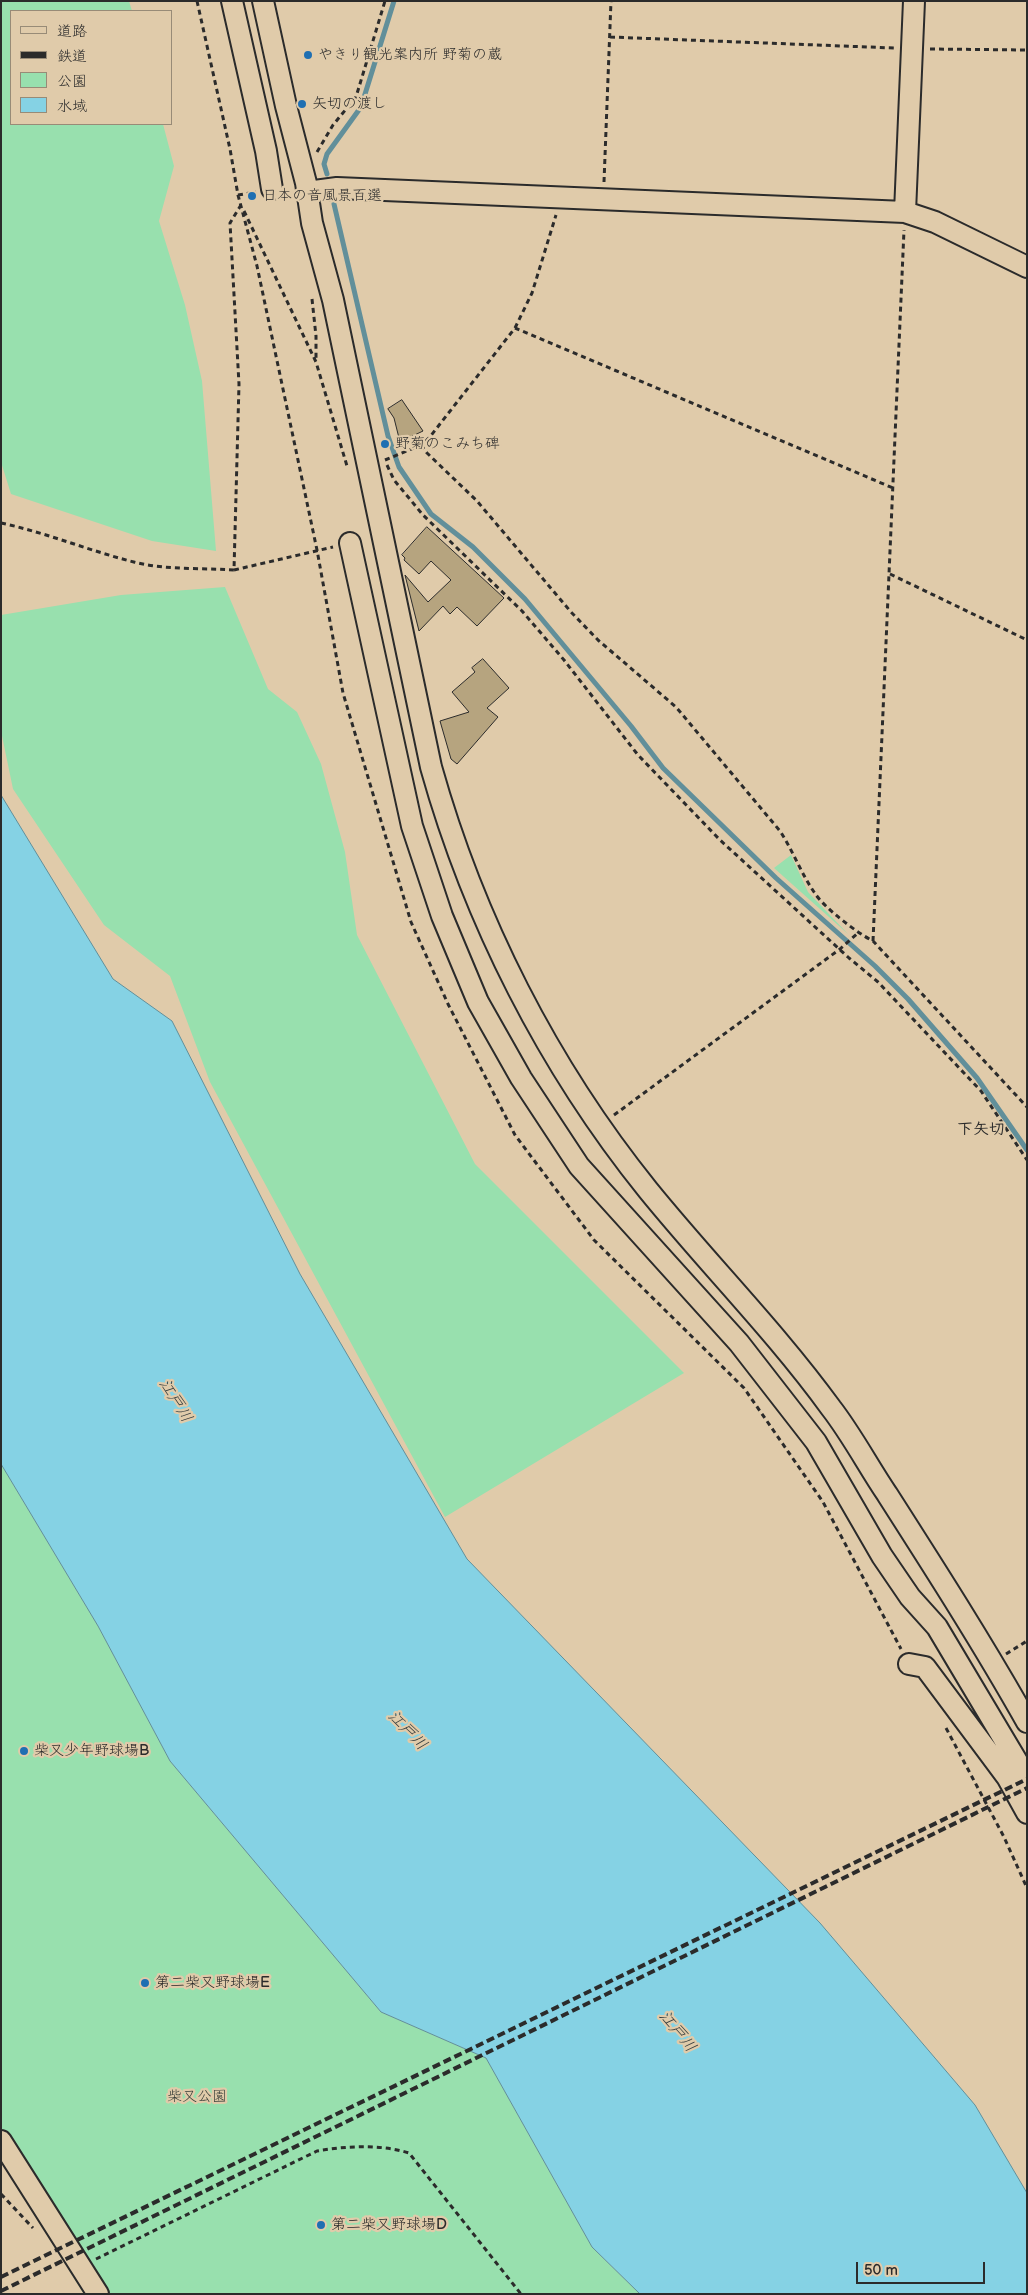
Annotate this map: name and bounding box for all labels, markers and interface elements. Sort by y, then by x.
legend [10,10,172,125]
text: 道路 [57,22,87,41]
place label: やきり観光案内所 野菊の蔵 [318,46,502,64]
text: 鉄道 [57,47,87,66]
marker: やきり観光案内所 野菊の蔵 [302,49,314,61]
text: 公園 [57,72,87,91]
place label: 矢切の渡し [312,95,387,113]
text: 水域 [57,97,87,116]
marker: 矢切の渡し [296,98,308,110]
place label: 日本の音風景百選 [262,187,382,205]
marker: 日本の音風景百選 [246,190,258,202]
place label: 野菊のこみち碑 [395,435,500,453]
marker: 野菊のこみち碑 [379,438,391,450]
district label: 下矢切 [957,1120,1005,1140]
water label: 江戸川 [154,1376,196,1426]
water label: 江戸川 [383,1707,431,1755]
place label: 柴又少年野球場B [34,1742,149,1760]
marker: 柴又少年野球場B [18,1745,30,1757]
place label: 第二柴又野球場E [155,1974,270,1992]
marker: 第二柴又野球場E [139,1977,151,1989]
water label: 江戸川 [654,2007,700,2057]
park label: 柴又公園 [167,2088,227,2106]
place label: 第二柴又野球場D [331,2216,447,2234]
marker: 第二柴又野球場D [315,2219,327,2231]
scale bar [858,2252,987,2284]
text: 50 m [864,2261,898,2280]

